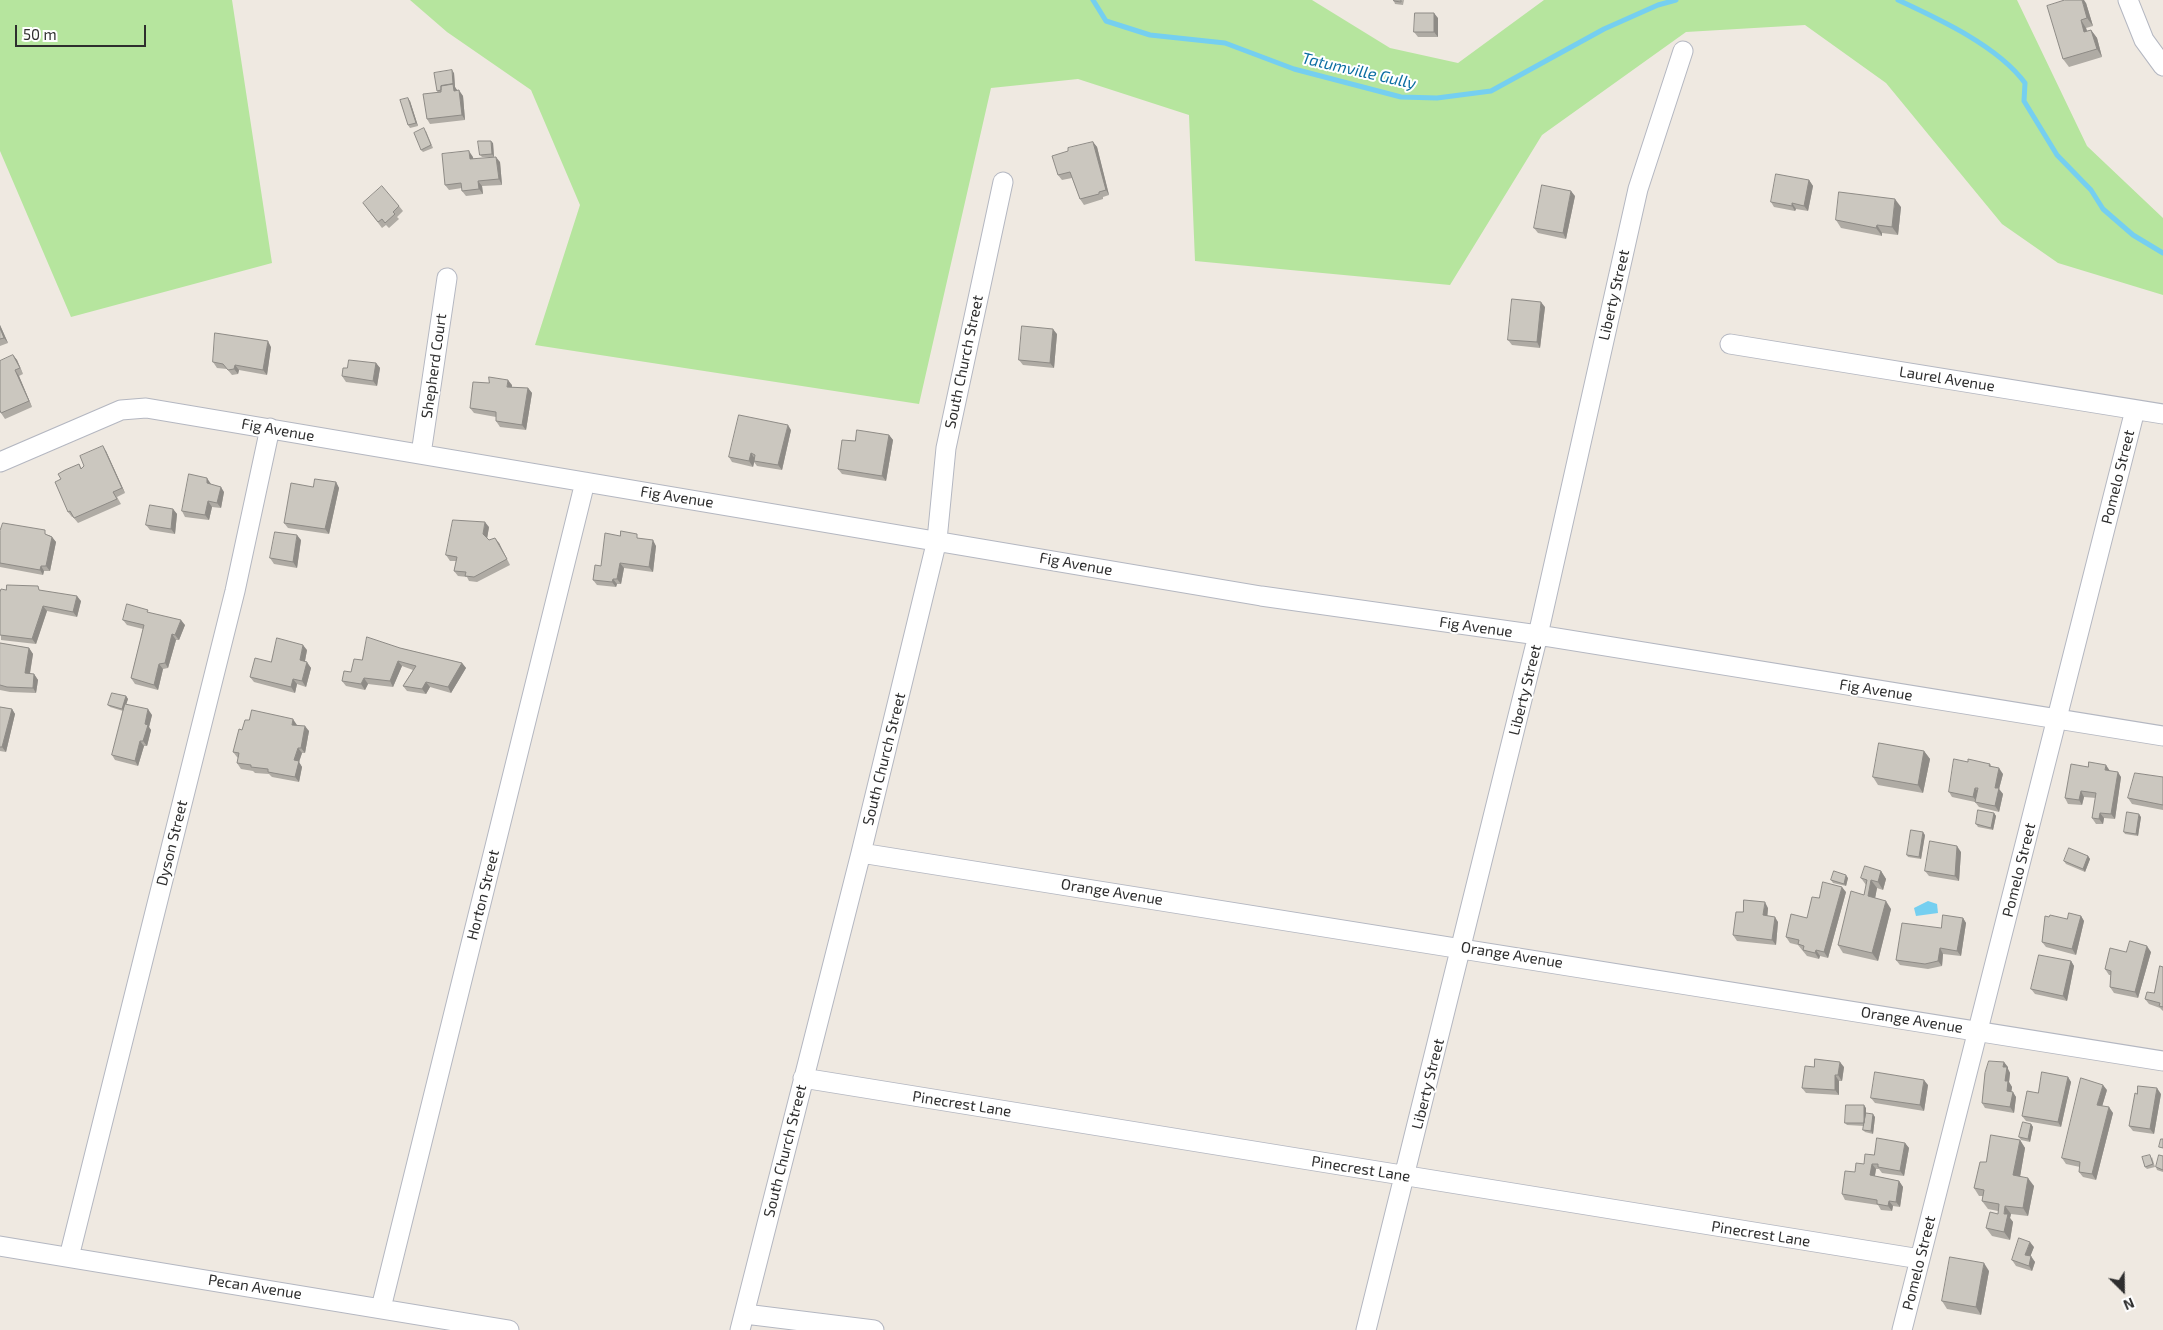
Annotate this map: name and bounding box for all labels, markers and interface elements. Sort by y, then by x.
scale bar [18,15,149,47]
text: 50 m [23,25,57,43]
water label: Tatumville Gully [1300,49,1418,93]
street label: Liberty Street [1595,248,1633,342]
street label: South Church Street [941,294,987,430]
street label: Shepherd Court [418,312,450,420]
street label: Laurel Avenue [1898,363,1996,395]
street label: Fig Avenue [240,415,316,445]
street label: Pomelo Street [2098,428,2138,526]
street label: Fig Avenue [639,482,715,512]
street label: Fig Avenue [1038,549,1114,579]
street label: Fig Avenue [1438,613,1514,641]
street label: Liberty Street [1505,643,1545,737]
street label: Fig Avenue [1838,675,1914,705]
street label: South Church Street [859,691,909,827]
street label: Dyson Street [153,798,191,888]
street label: Pomelo Street [1999,821,2039,919]
street label: Horton Street [463,848,503,942]
street label: Orange Avenue [1060,875,1164,909]
street label: Orange Avenue [1460,938,1564,972]
street label: Orange Avenue [1860,1003,1964,1037]
street label: Liberty Street [1408,1037,1448,1131]
street label: South Church Street [760,1083,810,1219]
street label: Pinecrest Lane [911,1087,1013,1121]
street label: Pinecrest Lane [1310,1152,1412,1186]
street label: Pomelo Street [1899,1214,1939,1312]
street label: Pinecrest Lane [1710,1217,1812,1251]
north arrow [2098,1265,2148,1315]
street label: Pecan Avenue [207,1271,303,1303]
text: N [2121,1294,2137,1314]

